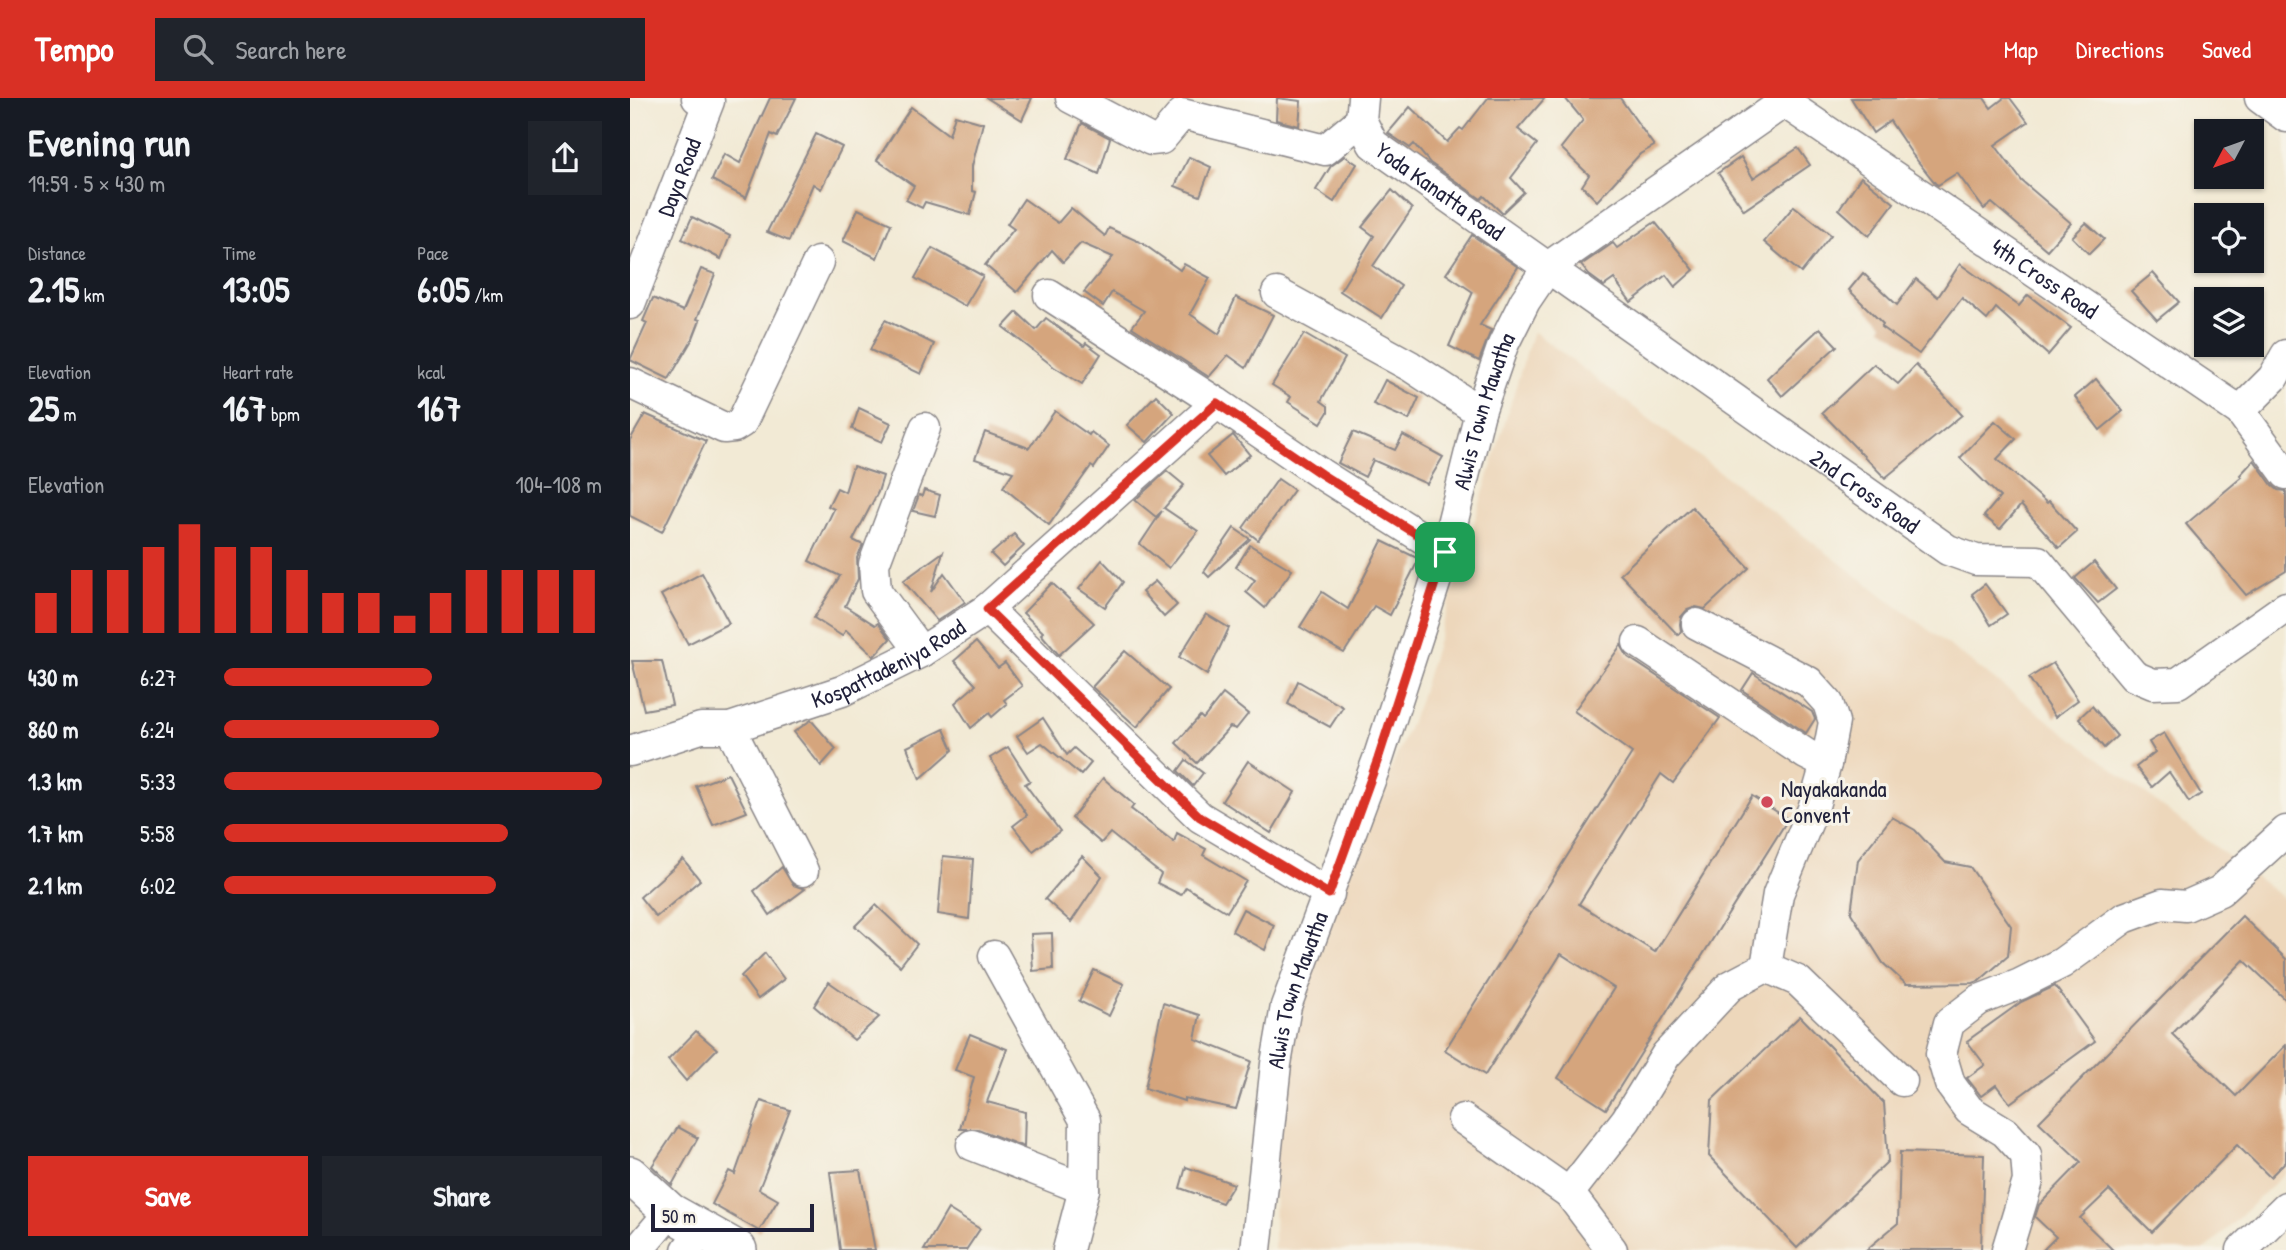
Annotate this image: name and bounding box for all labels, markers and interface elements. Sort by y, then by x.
search box [155,18,645,81]
text: Tempo [35,27,113,71]
icon: search [179,30,217,68]
text: Search here [235,32,347,67]
text: Map [2004,33,2038,65]
text: Directions [2076,33,2164,65]
text: Saved [2202,33,2251,65]
text: Evening run [28,116,191,168]
north arrow [2194,119,2264,189]
map controls [2194,119,2264,357]
button: share [528,121,602,195]
street label: Daya Road [650,133,708,221]
street label: Yoda Kanatta Road [1370,135,1511,247]
text: 19:59 · 5 × 430 m [28,168,165,199]
button: locate [2194,203,2264,273]
street label: 4th Cross Road [1985,231,2104,326]
text: Distance [28,240,86,266]
text: Time [223,240,256,266]
text: Pace [417,240,449,266]
text: 2.15 [28,266,79,313]
text: 13:05 [223,266,290,313]
text: 6:05 [417,266,470,313]
text: km [79,282,105,308]
text: /km [470,282,503,308]
button: layers [2194,287,2264,357]
street label: Alwis Town Mawatha [1445,327,1522,493]
text: Elevation [28,359,91,385]
text: Heart rate [223,359,294,385]
text: kcal [417,359,445,385]
text: 25 [28,385,59,432]
text: 167 [223,385,267,432]
text: 167 [417,385,461,432]
text: m [59,401,76,427]
text: bpm [267,401,300,427]
street label: 2nd Cross Road [1804,442,1926,540]
text: Elevation [28,469,104,500]
text: 104–108 m [516,469,602,500]
pin [1415,522,1475,582]
icon: arrive [1426,533,1464,571]
street label: Kospattadeniya Road [807,611,971,715]
text: 430 m [28,662,78,693]
text: 6:27 [140,662,177,693]
text: 860 m [28,714,78,745]
text: 6:24 [140,714,174,745]
text: 1.3 km [28,766,82,797]
text: 5:33 [140,766,176,797]
place label: Nayakakanda Convent [1781,773,1887,830]
marker: Nayakakanda Convent [1759,794,1775,810]
text: 1.7 km [28,818,83,849]
text: 5:58 [140,818,175,849]
text: 2.1 km [28,870,83,901]
text: 6:02 [140,870,176,901]
street label: Alwis Town Mawatha [1259,907,1335,1071]
button: Save [28,1156,308,1236]
button: Share [322,1156,602,1236]
scale bar [651,1201,814,1233]
text: 50 m [662,1203,696,1229]

